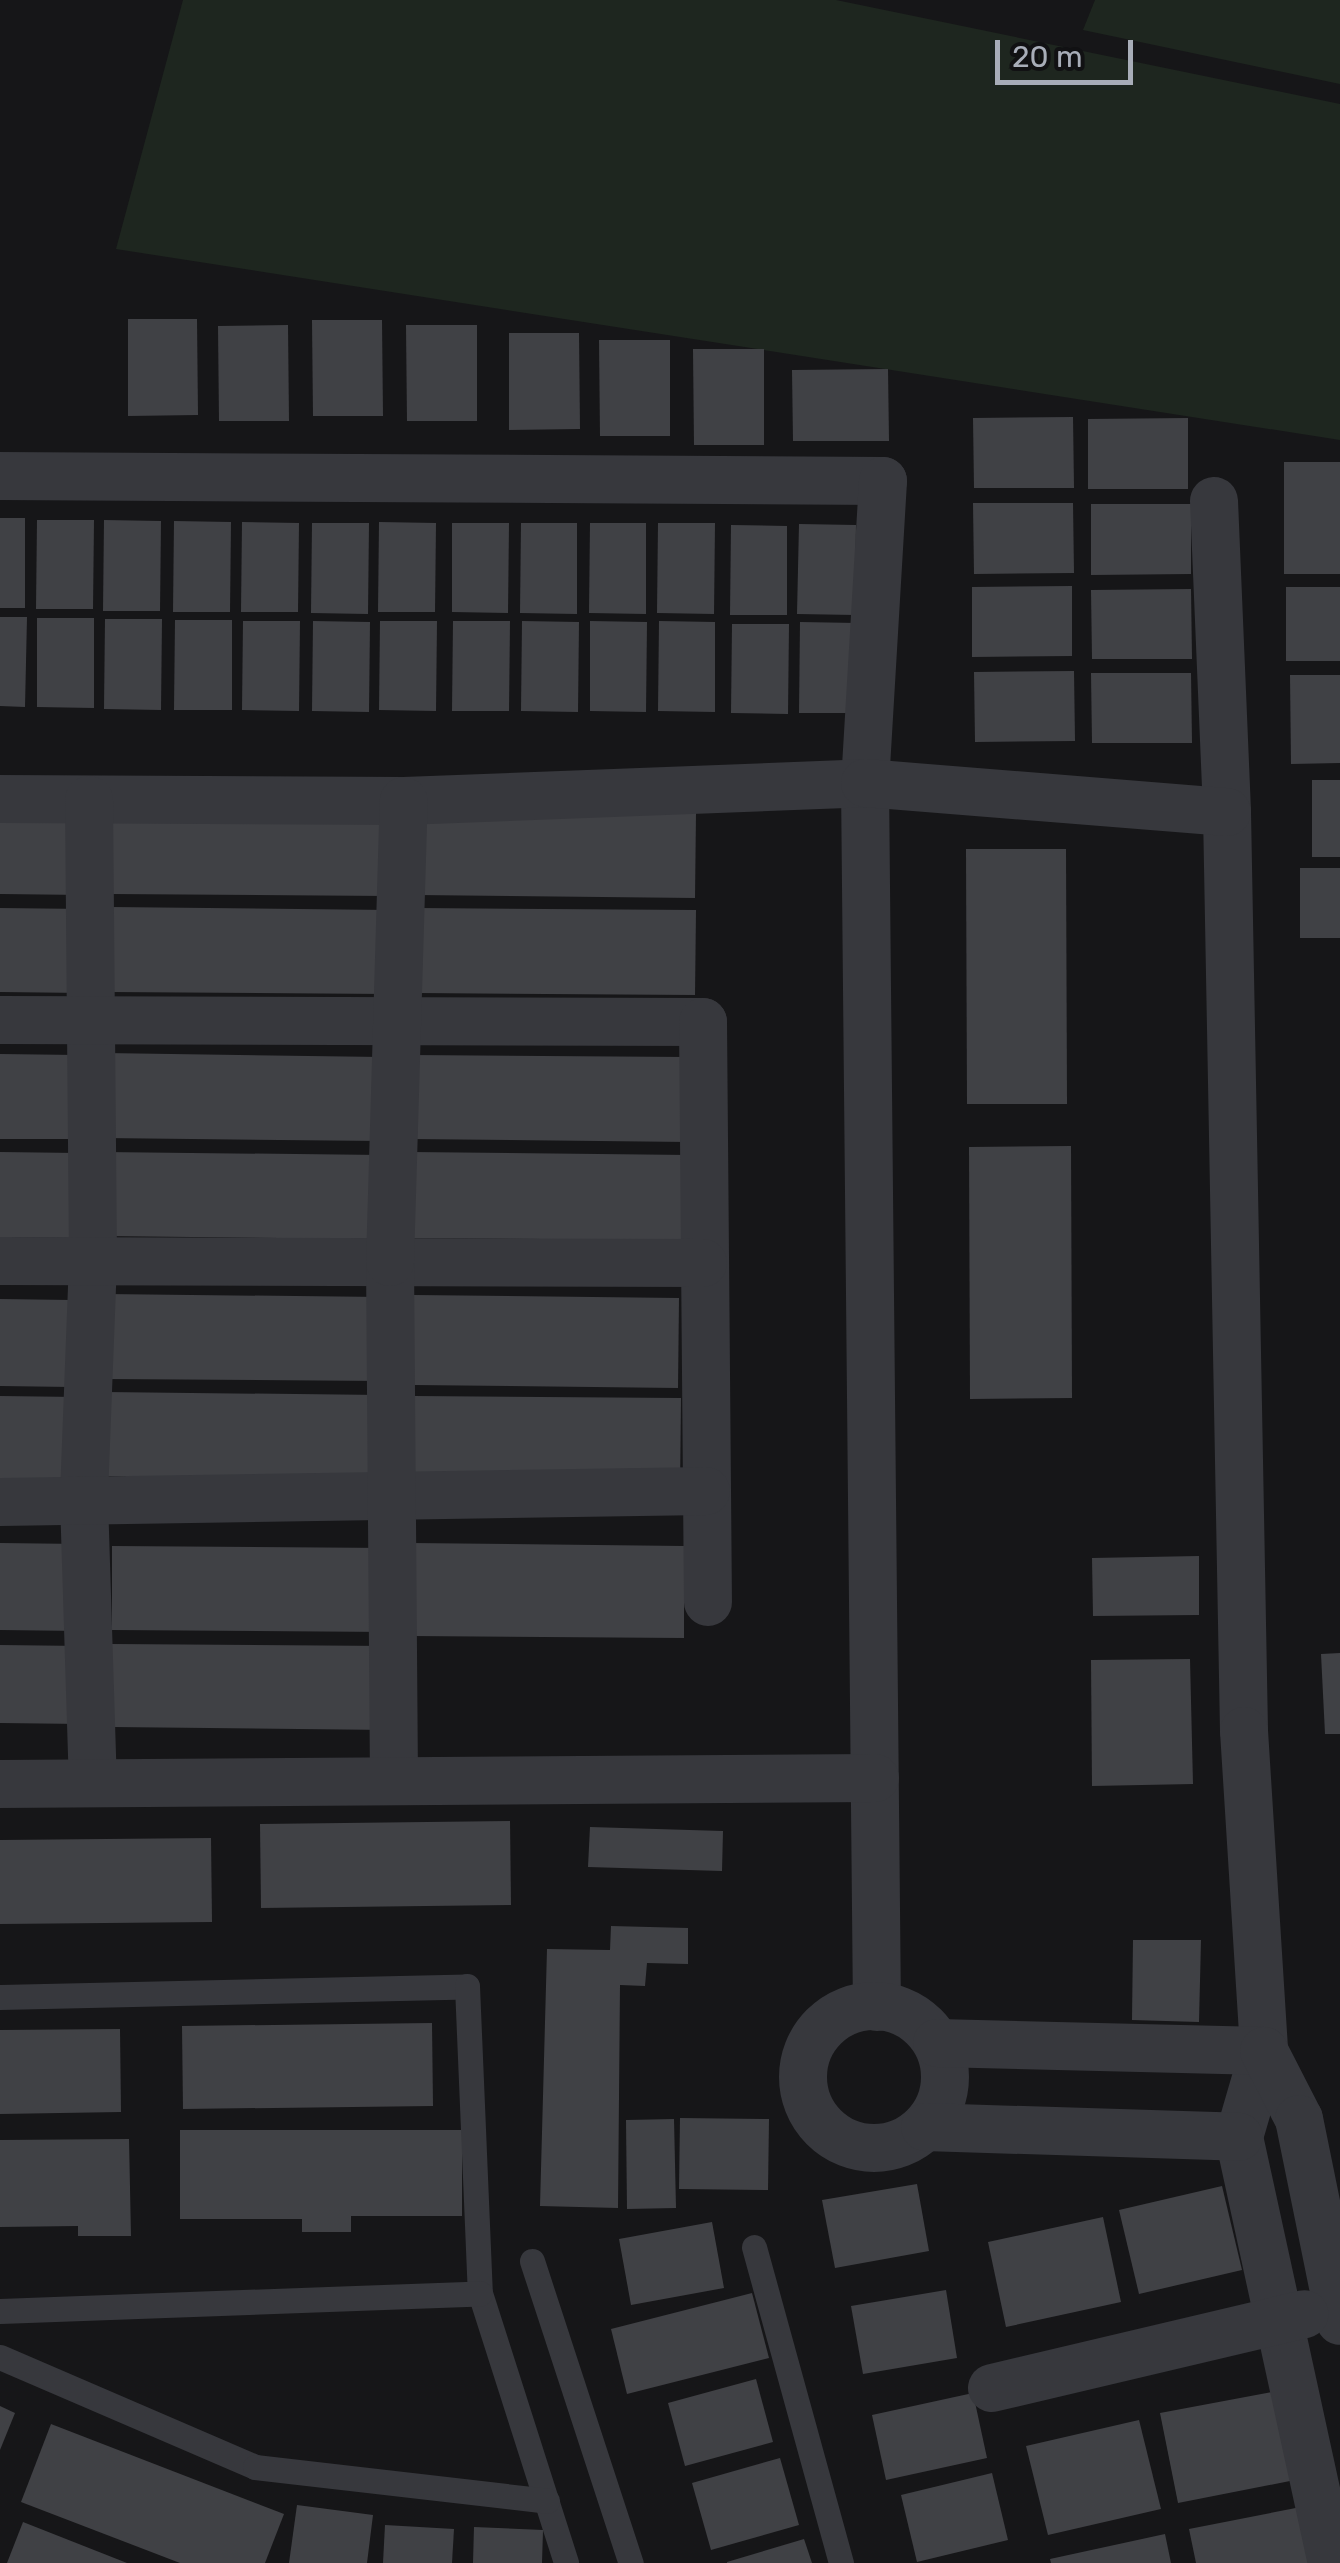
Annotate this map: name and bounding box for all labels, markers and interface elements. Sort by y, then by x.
scale bar [1000,20,1138,82]
text: 20 m [1012,39,1083,75]

